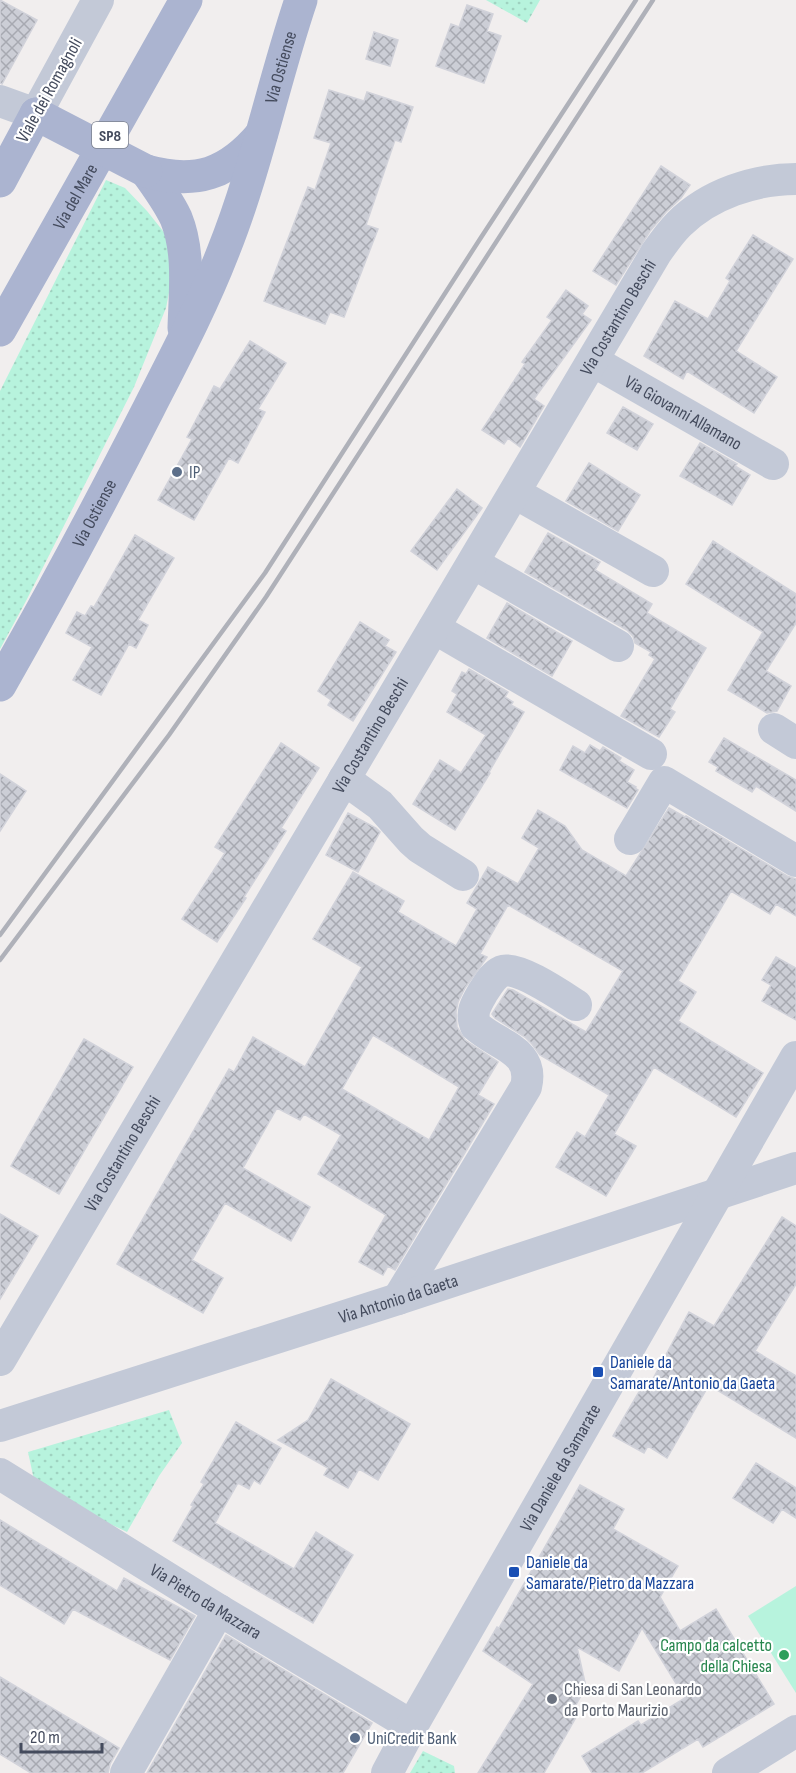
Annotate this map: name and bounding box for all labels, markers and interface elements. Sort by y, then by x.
street label: Via Ostiense [261,29,301,106]
street label: Viale dei Romagnoli [12,34,87,146]
road number: SP8 [92,122,128,148]
street label: Via del Mare [49,160,102,234]
street label: Via Costantino Beschi [576,256,661,379]
street label: Via Giovanni Allamano [621,371,745,455]
place label: IP [189,462,201,483]
marker: IP [170,465,184,479]
street label: Via Ostiense [68,476,121,551]
street label: Via Costantino Beschi [328,674,413,797]
street label: Via Costantino Beschi [80,1092,165,1215]
street label: Via Antonio da Gaeta [336,1270,461,1328]
place label: Daniele da Samarate/Antonio da Gaeta [610,1352,775,1394]
marker: Daniele da Samarate/Antonio da Gaeta [591,1365,605,1379]
street label: Via Daniele da Samarate [516,1400,606,1536]
place label: Daniele da Samarate/Pietro da Mazzara [526,1552,694,1594]
street label: Via Pietro da Mazzara [146,1560,265,1644]
marker: Daniele da Samarate/Pietro da Mazzara [507,1565,521,1579]
place label: Campo da calcetto della Chiesa [660,1635,772,1677]
marker: Campo da calcetto della Chiesa [777,1648,791,1662]
place label: Chiesa di San Leonardo da Porto Maurizio [564,1679,702,1721]
marker: Chiesa di San Leonardo da Porto Maurizio [545,1692,559,1706]
scale bar [21,1716,102,1754]
text: 20 m [30,1727,60,1748]
place label: UniCredit Bank [367,1728,457,1749]
marker: UniCredit Bank [348,1731,362,1745]

